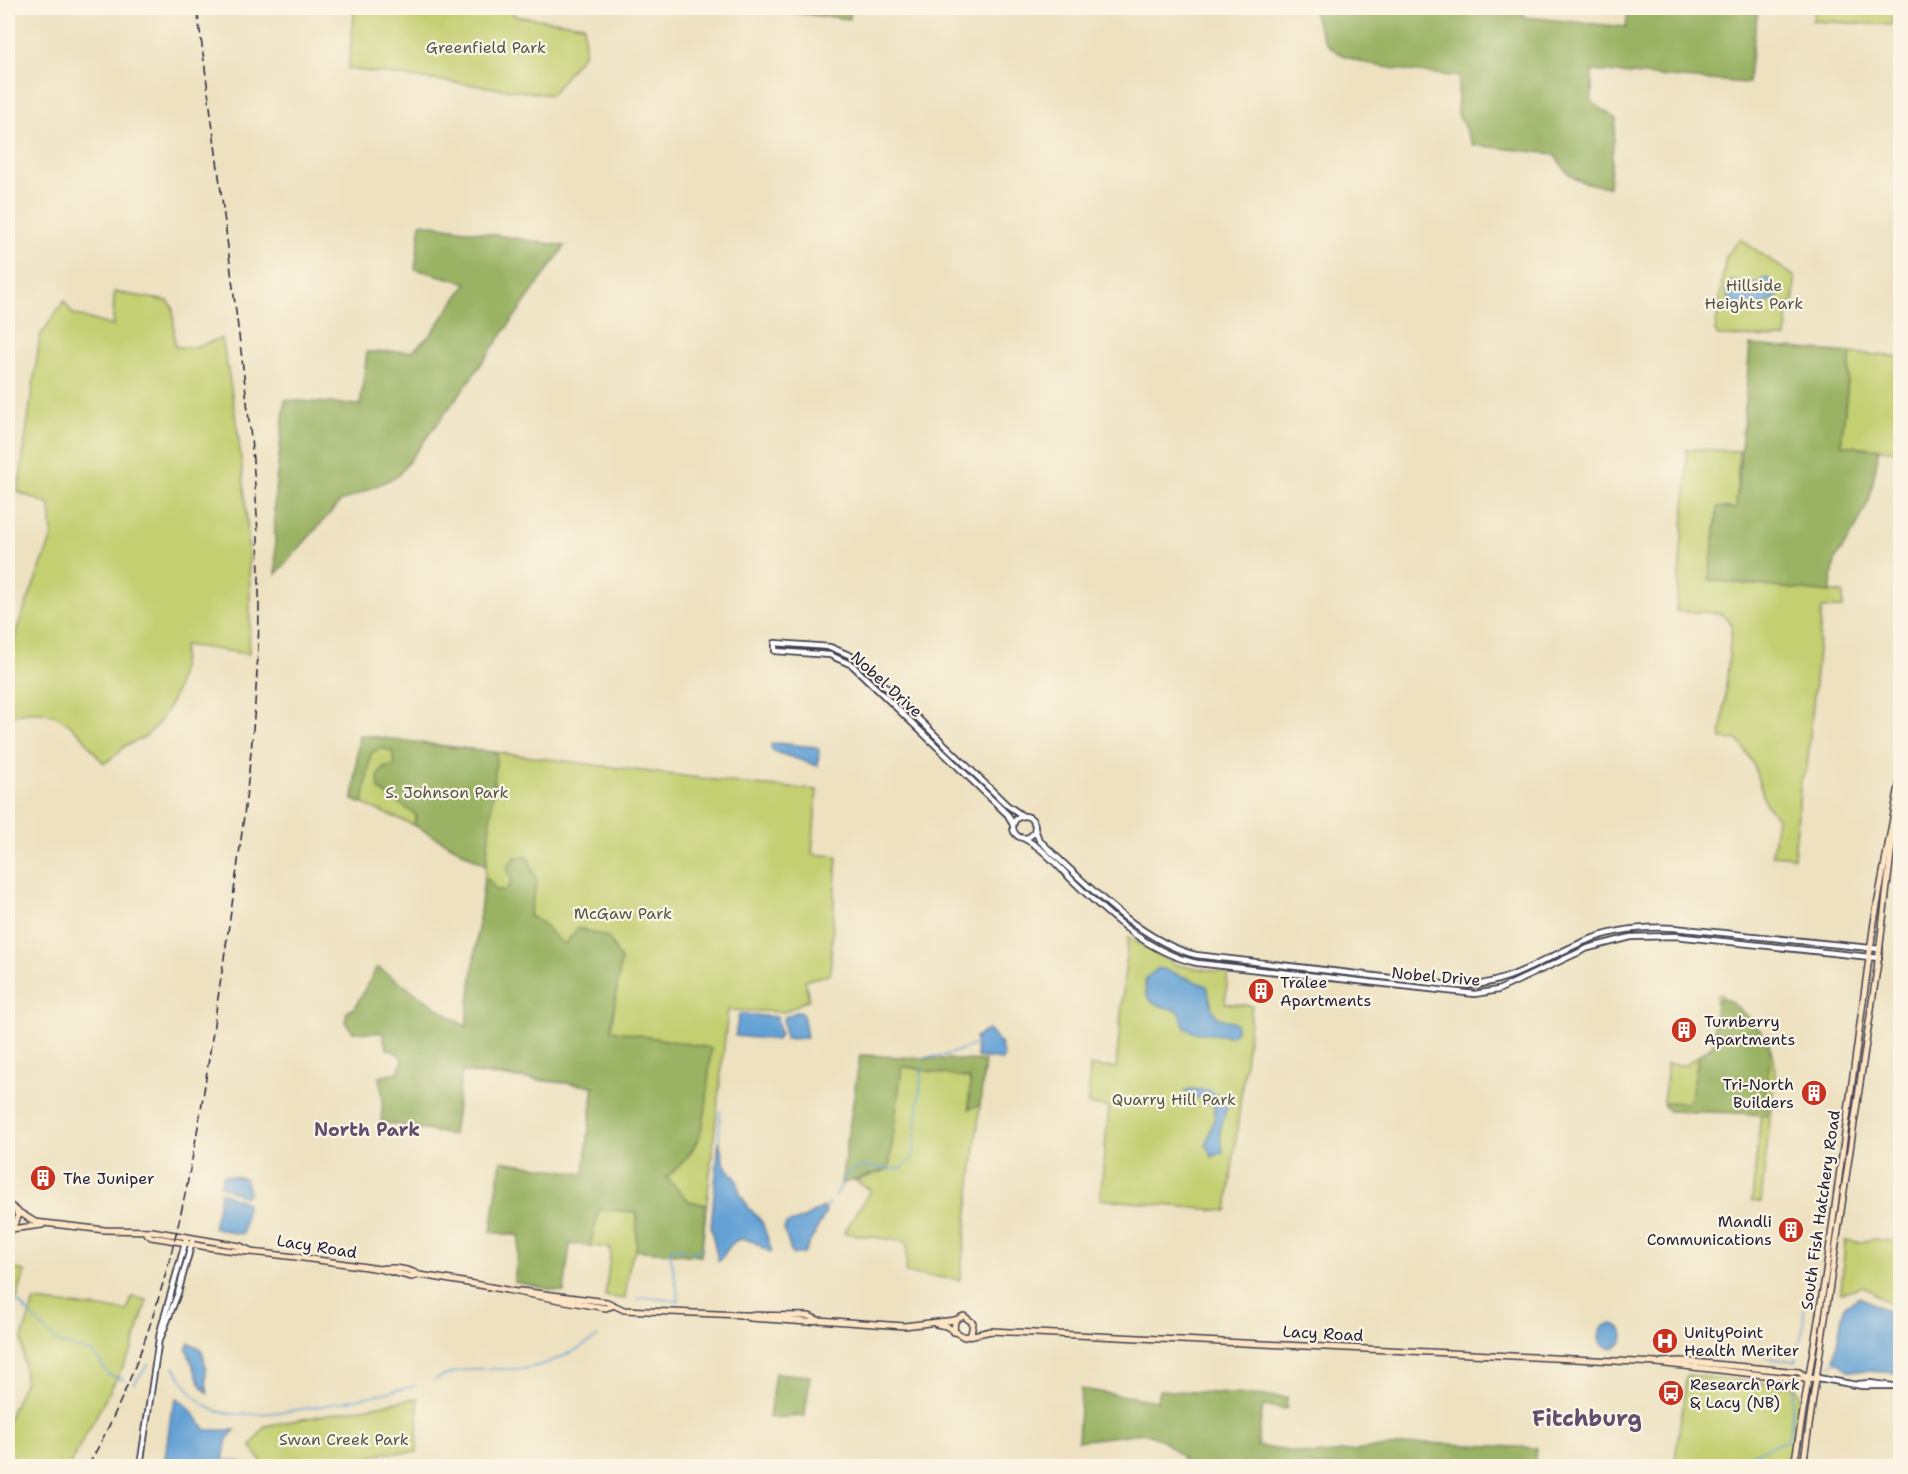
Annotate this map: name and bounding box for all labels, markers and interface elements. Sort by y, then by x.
park label: Greenfield Park [426,37,546,58]
park label: Hillside Heights Park [1705,275,1803,314]
street label: Nobel Drive [846,647,927,722]
park label: S. Johnson Park [385,782,509,803]
park label: McGaw Park [574,903,672,924]
street label: Nobel Drive [1390,962,1481,991]
place label: Tralee Apartments [1280,972,1371,1011]
building icon: Tralee Apartments [1246,976,1276,1006]
place label: Turnberry Apartments [1704,1011,1795,1050]
building icon: Turnberry Apartments [1669,1015,1699,1045]
place label: Tri-North Builders [1723,1074,1794,1113]
building icon: Tri-North Builders [1799,1078,1829,1108]
park label: Quarry Hill Park [1112,1089,1236,1110]
street label: South Fish Hatchery Road [1796,1109,1845,1312]
district label: North Park [314,1118,420,1142]
building icon: The Juniper [28,1163,58,1193]
place label: The Juniper [63,1168,155,1189]
place label: Mandli Communications [1647,1211,1772,1250]
building icon: Mandli Communications [1776,1215,1806,1245]
street label: Lacy Road [275,1230,359,1263]
street label: Lacy Road [1282,1321,1364,1346]
place label: UnityPoint Health Meriter [1684,1322,1799,1361]
hospital icon: UnityPoint Health Meriter [1650,1326,1680,1356]
place label: Research Park & Lacy (NB) [1690,1374,1800,1413]
bus stop icon: Research Park & Lacy (NB) [1656,1378,1686,1408]
district label: Fitchburg [1532,1404,1642,1433]
park label: Swan Creek Park [279,1429,409,1450]

